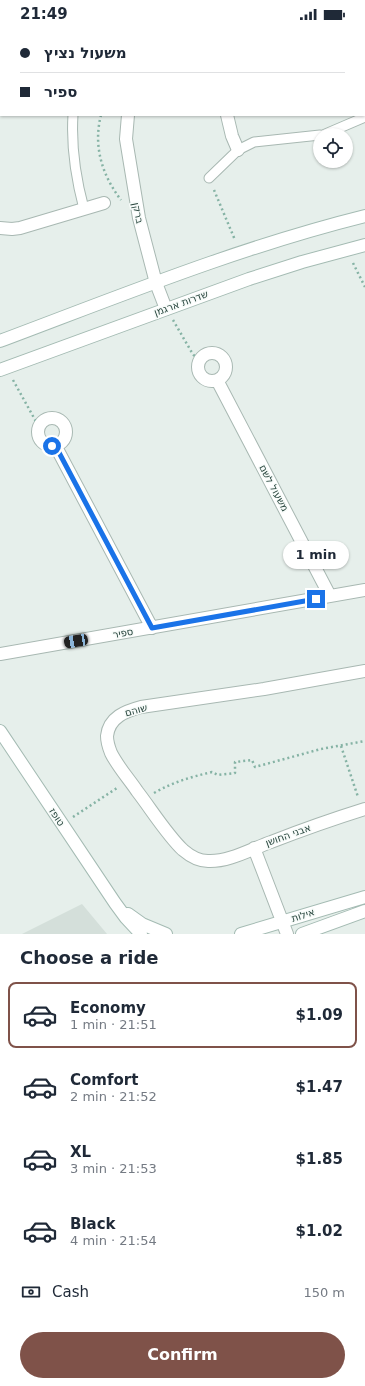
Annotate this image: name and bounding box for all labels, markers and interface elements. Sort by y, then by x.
text: 21:49 [20,5,68,23]
text: משעול נציץ [44,44,127,62]
text: ספיר [44,83,78,101]
map controls [313,128,353,168]
button: locate [313,128,353,168]
street label: ברקן [130,201,146,225]
street label: שדרות ארגמן [153,288,209,318]
route start [43,437,61,455]
street label: משעול לשם [257,463,291,513]
callout: 1 min [283,541,349,569]
text: 1 min [296,547,336,562]
route end [307,590,325,608]
street label: ספיר [112,626,134,640]
car [63,633,89,649]
street label: שוהם [123,702,149,718]
street label: טופז [47,806,67,828]
street label: אבני החושן [264,822,312,848]
street label: אילות [290,906,316,924]
text: Choose a ride [20,947,159,968]
icon: car [22,997,58,1033]
text: Economy [70,999,146,1017]
text: $1.09 [296,1006,343,1024]
text: 1 min · 21:51 [70,1017,157,1032]
icon: car [22,1069,58,1105]
text: Comfort [70,1071,138,1089]
text: $1.47 [296,1078,343,1096]
text: 2 min · 21:52 [70,1089,157,1104]
icon: car [22,1141,58,1177]
text: XL [70,1143,91,1161]
text: $1.85 [296,1150,343,1168]
text: 3 min · 21:53 [70,1161,157,1176]
icon: car [22,1213,58,1249]
text: Black [70,1215,116,1233]
text: $1.02 [296,1222,343,1240]
text: 4 min · 21:54 [70,1233,157,1248]
icon: cash [20,1281,42,1303]
text: Cash [52,1283,89,1301]
text: 150 m [303,1285,345,1300]
button: Confirm [20,1332,345,1378]

